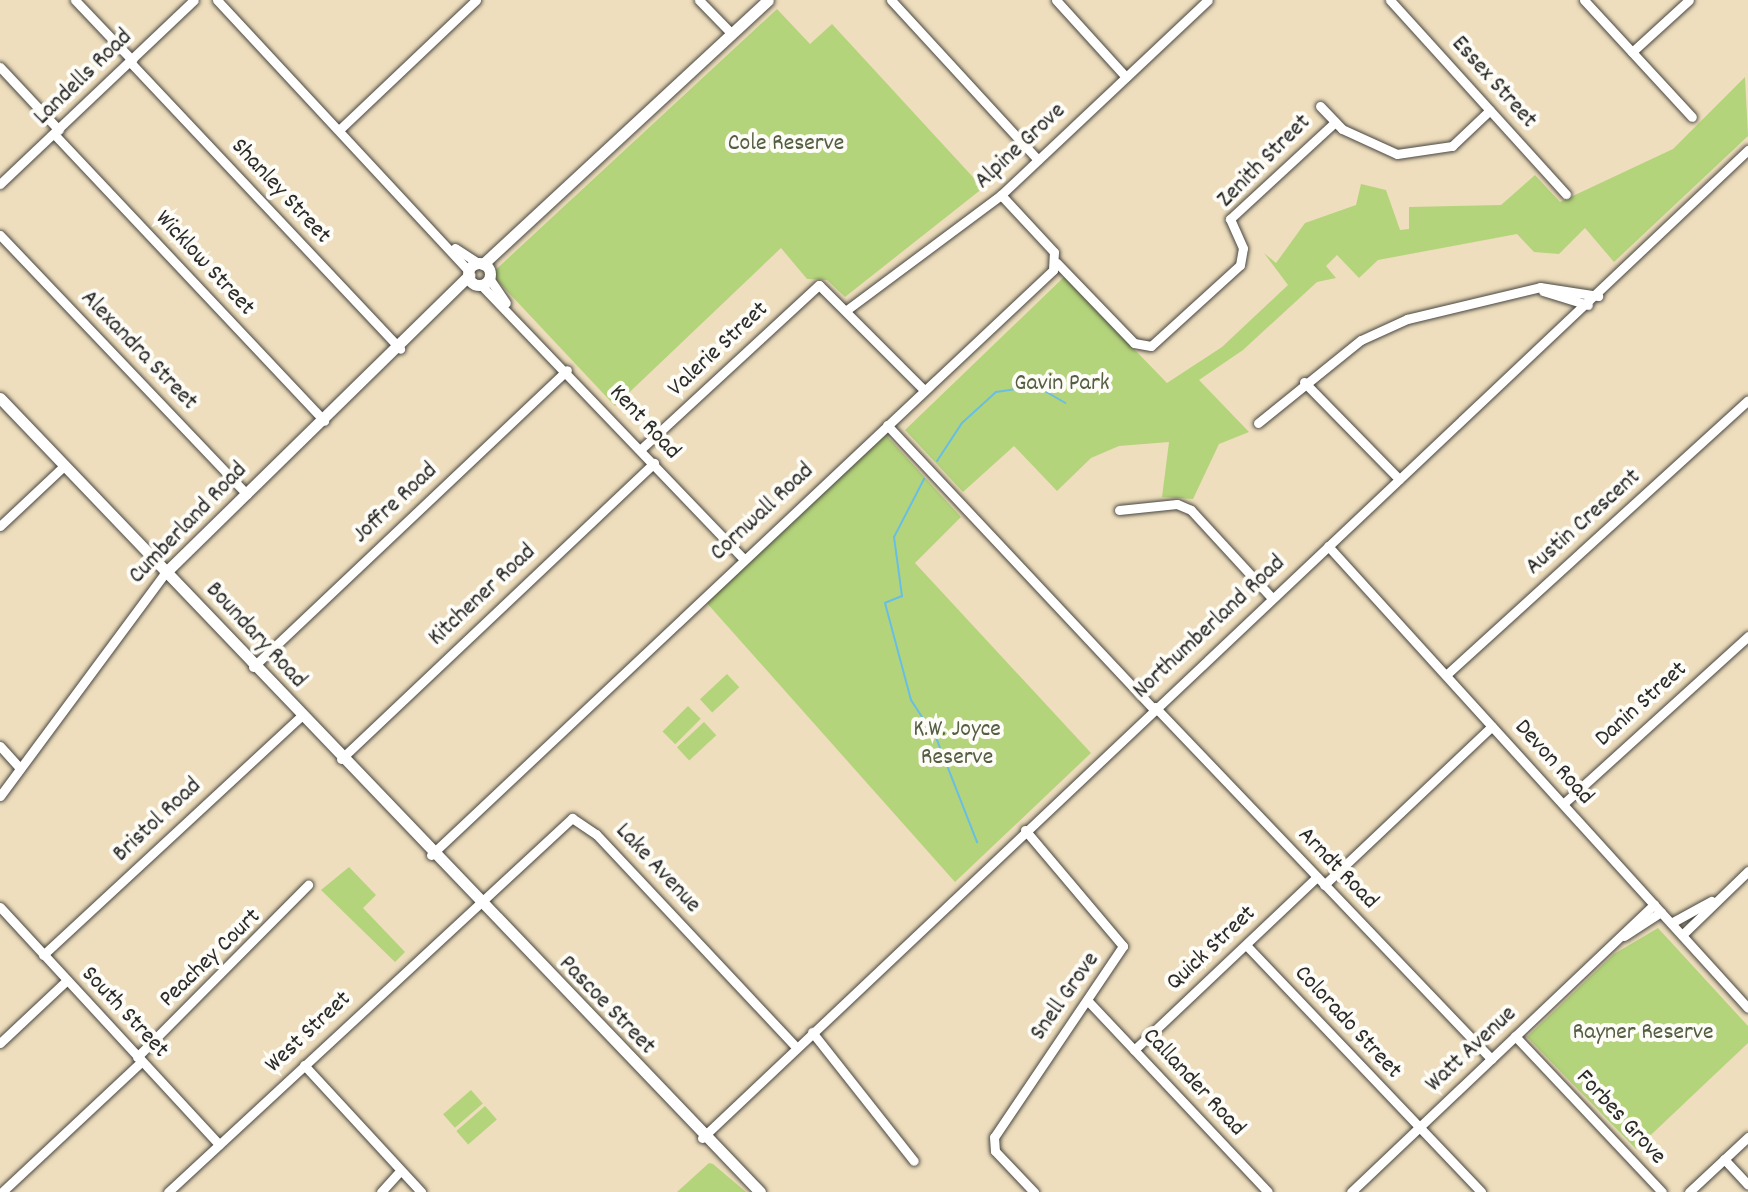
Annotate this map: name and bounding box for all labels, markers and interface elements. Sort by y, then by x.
street label: Landells Road [29,24,139,132]
street label: Essex Street [1444,31,1542,135]
street label: Alpine Grove [970,98,1072,196]
street label: Zenith Street [1212,109,1318,215]
park label: Cole Reserve [728,131,844,159]
street label: Shanley Street [224,133,336,251]
street label: Wicklow Street [148,205,260,323]
street label: Alexandra Street [74,285,202,417]
street label: Valerie Street [663,296,775,404]
park label: Gavin Park [1014,371,1110,399]
street label: Kent Road [602,380,686,466]
street label: Cumberland Road [124,457,254,591]
street label: Joffre Road [348,457,444,551]
street label: Cornwall Road [705,458,821,568]
street label: Austin Crescent [1521,464,1647,582]
street label: Kitchener Road [423,539,543,653]
street label: Northumberland Road [1128,550,1292,706]
street label: Boundary Road [198,577,312,695]
street label: Danin Street [1590,656,1694,754]
street label: Devon Road [1507,714,1599,812]
park label: K.W. Joyce Reserve [913,717,1001,773]
street label: Bristol Road [108,773,208,869]
street label: Lake Avenue [608,818,706,920]
street label: Arndt Road [1291,822,1383,916]
street label: Quick Street [1161,900,1263,998]
street label: Peachey Court [154,904,268,1014]
street label: Snell Grove [1025,947,1107,1047]
street label: Pascoe Street [552,950,660,1062]
street label: Colorado Street [1287,960,1407,1086]
street label: South Street [74,961,174,1065]
street label: West Street [260,986,358,1080]
street label: Watt Avenue [1421,1001,1523,1099]
park label: Rayner Reserve [1572,1020,1714,1048]
street label: Callander Road [1135,1023,1251,1143]
street label: Forbes Grove [1569,1065,1671,1171]

